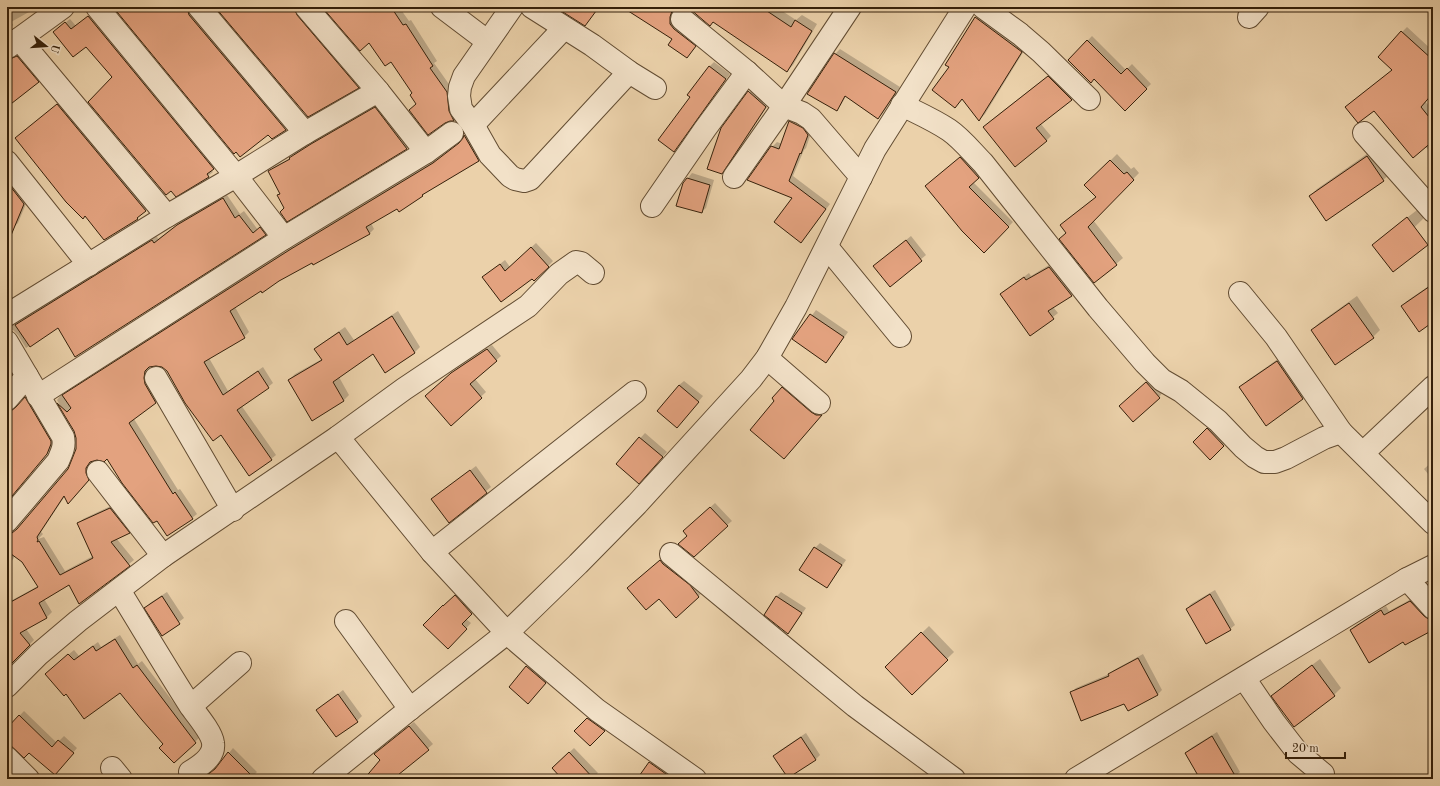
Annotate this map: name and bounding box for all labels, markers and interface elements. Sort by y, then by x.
north arrow [26,26,66,66]
text: U [48,43,61,55]
scale bar [1286,734,1345,760]
text: 20 m [1292,743,1319,755]

